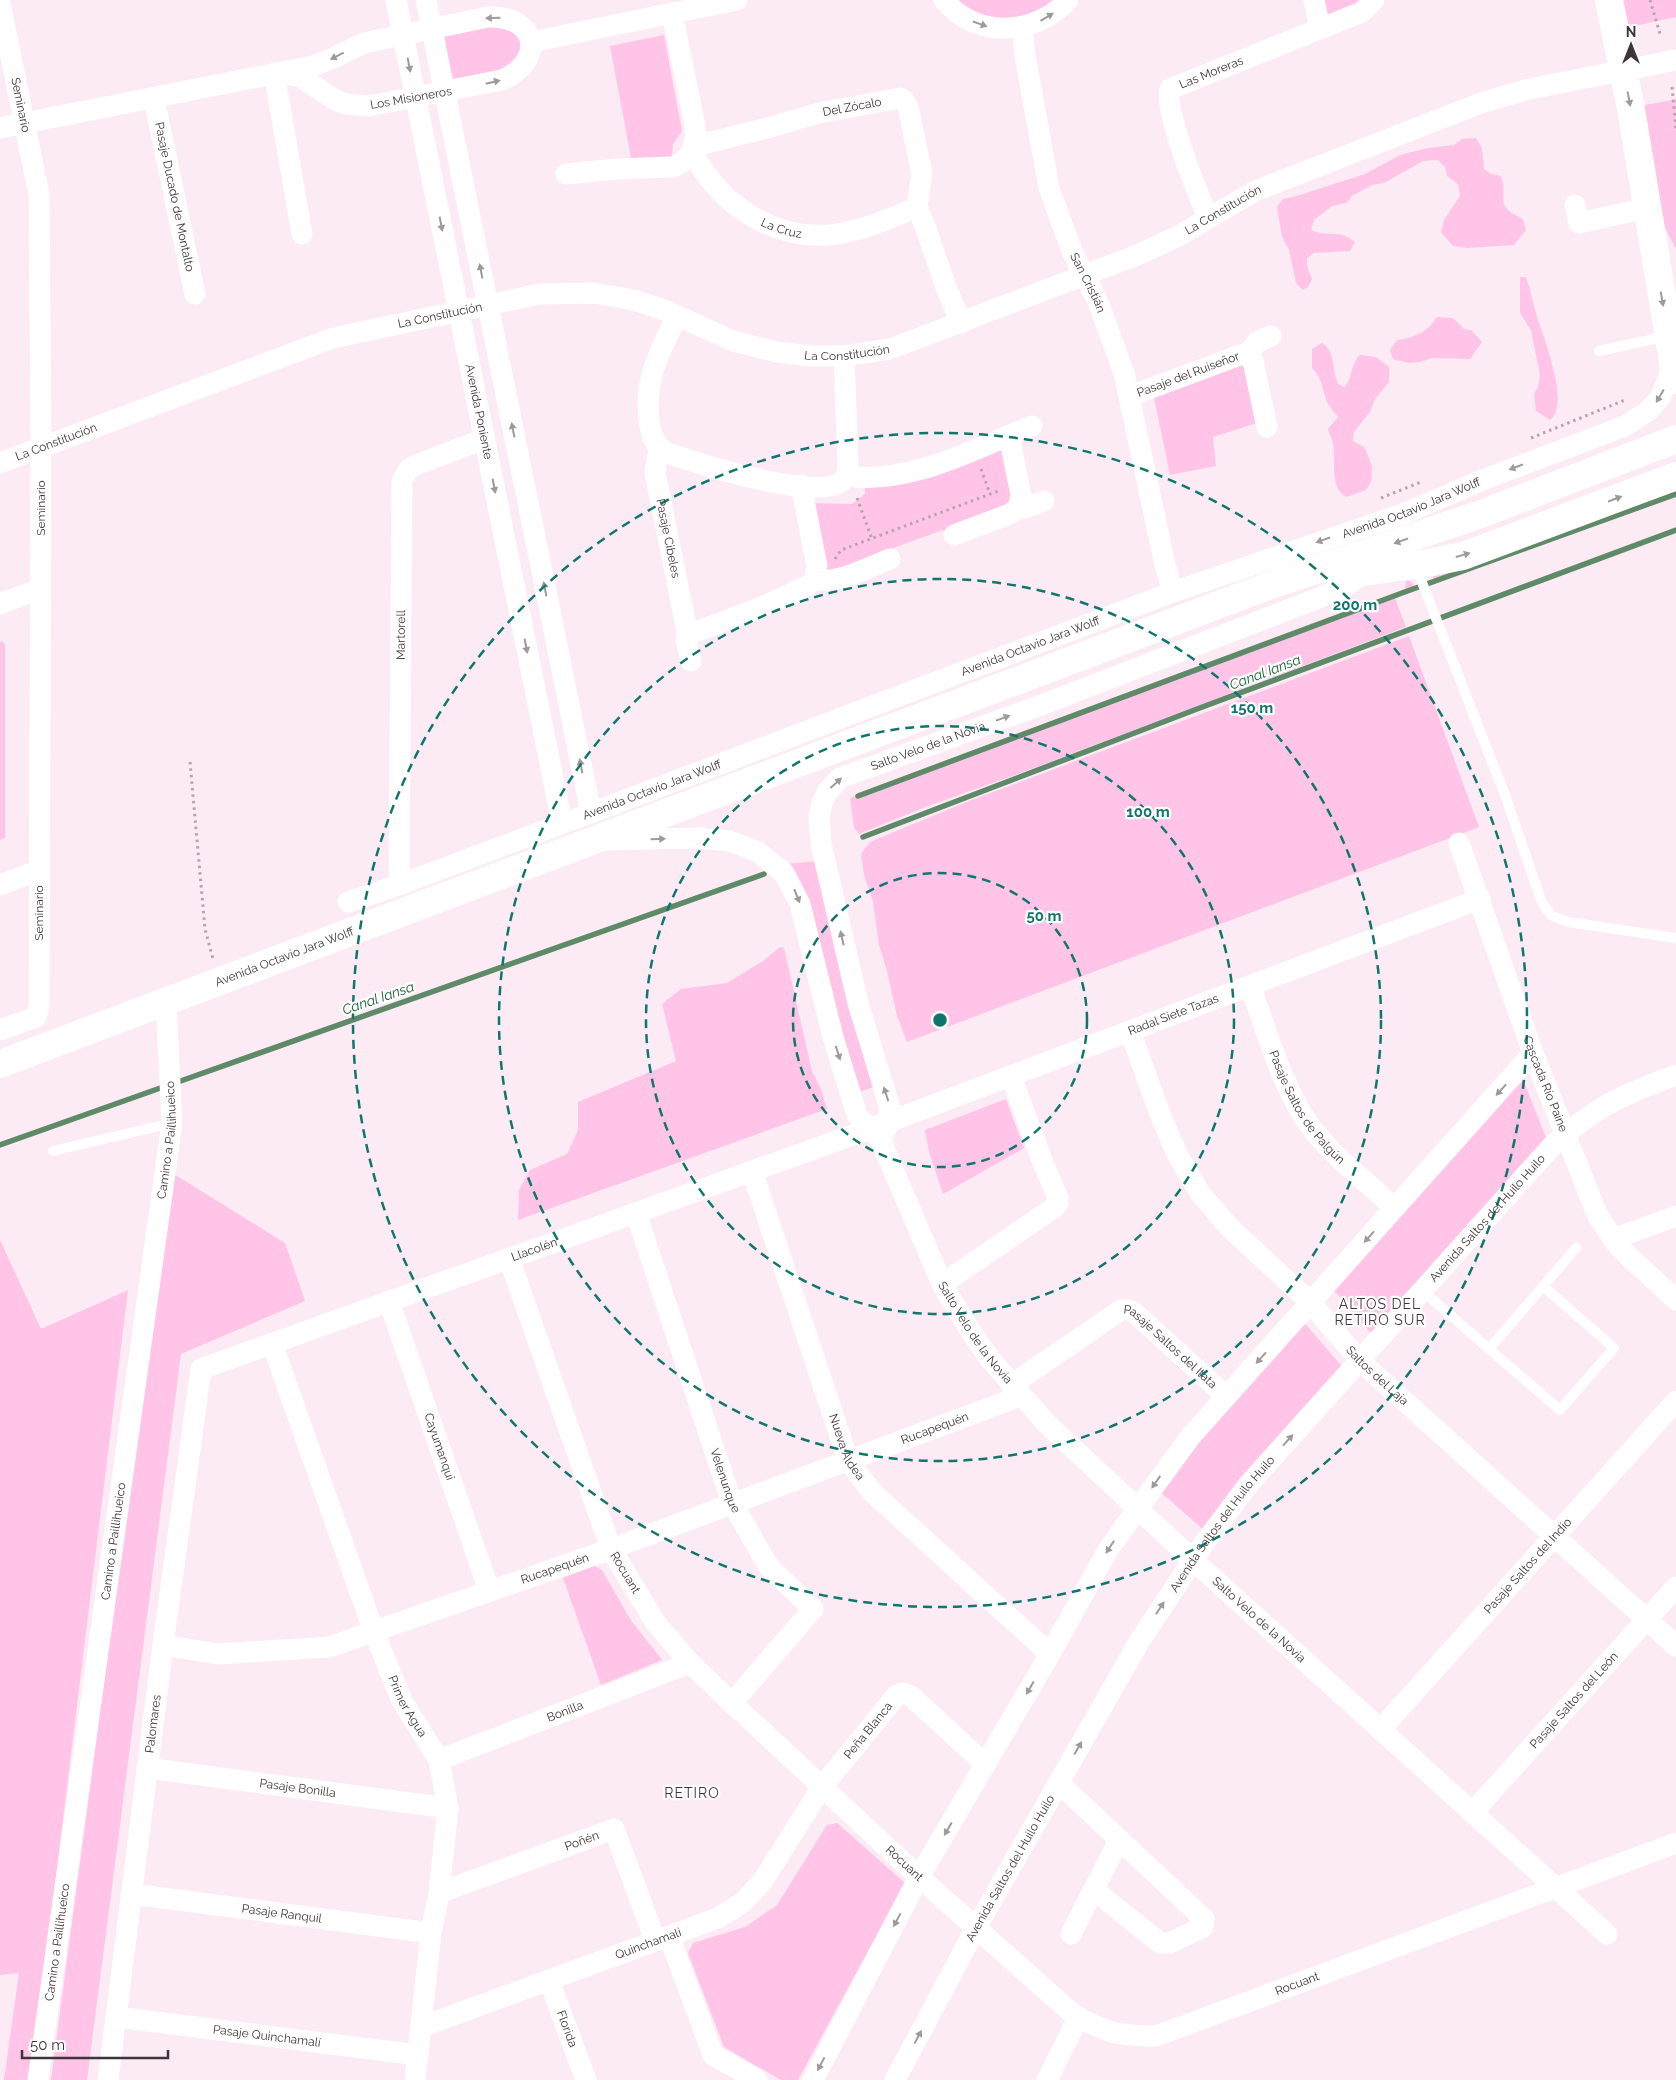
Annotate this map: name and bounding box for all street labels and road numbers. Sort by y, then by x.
street label: Las Moreras [1177,53,1245,92]
street label: Seminario [8,76,33,134]
street label: Los Misioneros [369,84,453,112]
street label: Del Zócalo [821,95,883,119]
street label: Pasaje Ducado de Montalto [152,121,197,273]
street label: La Constitución [1182,182,1263,238]
street label: La Cruz [759,215,803,241]
street label: San Cristián [1067,251,1108,315]
street label: La Constitución [396,299,483,331]
street label: La Constitución [803,342,891,363]
street label: Pasaje del Ruiseñor [1135,349,1242,400]
street label: Avenida Poniente [463,363,495,461]
street label: La Constitución [13,420,99,464]
street label: Avenida Octavio Jara Wolff [1340,474,1483,541]
street label: Seminario [34,480,48,536]
street label: Pasaje Cibeles [653,498,683,579]
street label: Martorell [394,609,408,660]
street label: Avenida Octavio Jara Wolff [959,613,1103,679]
street label: Salto Velo de la Novia [869,719,987,773]
street label: Avenida Octavio Jara Wolff [581,757,724,823]
street label: Seminario [32,885,46,941]
street label: Avenida Octavio Jara Wolff [213,924,357,989]
street label: Radal Siete Tazas [1126,991,1221,1038]
street label: Cascada Río Paine [1521,1034,1571,1134]
street label: Pasaje Saltos de Palgún [1266,1048,1348,1167]
street label: Camino a Paillihueico [154,1081,179,1200]
street label: Avenida Saltos del Huilo Huilo [1427,1152,1548,1285]
street label: Llacolén [509,1235,559,1264]
street label: Salto Velo de la Novia [935,1279,1015,1386]
street label: Pasaje Saltos del Itata [1123,1302,1220,1391]
street label: Saltos del Laja [1343,1343,1411,1408]
street label: Rucapequén [899,1409,970,1447]
street label: Cayumanqui [421,1411,457,1482]
street label: Nueva Aldea [826,1412,867,1483]
street label: Velenunque [707,1446,743,1515]
street label: Avenida Saltos del Huilo Huilo [1167,1453,1278,1595]
street label: Camino a Paillihueico [98,1482,129,1601]
street label: Pasaje Saltos del Indio [1481,1515,1574,1616]
street label: Rocuant [607,1549,643,1596]
street label: Rucapequén [519,1550,591,1587]
street label: Salto Velo de la Novia [1209,1574,1308,1665]
street label: Pasaje Saltos del León [1527,1649,1621,1751]
street label: Primer Agua [385,1673,430,1740]
street label: Palomares [142,1694,164,1754]
street label: Bonilla [545,1698,585,1725]
street label: Peña Blanca [841,1699,895,1762]
street label: Pasaje Bonilla [259,1776,337,1800]
street label: Avenida Saltos del Huilo Huilo [963,1793,1057,1944]
street label: Poñén [563,1828,601,1853]
street label: Rocuant [883,1843,926,1884]
street label: Camino a Paillihueico [42,1883,72,2002]
street label: Pasaje Ranquil [241,1901,323,1926]
street label: Quinchamali [613,1925,683,1962]
street label: Rocuant [1273,1969,1321,1998]
street label: Florida [554,2008,580,2049]
street label: Pasaje Quinchamalí [212,2022,322,2050]

